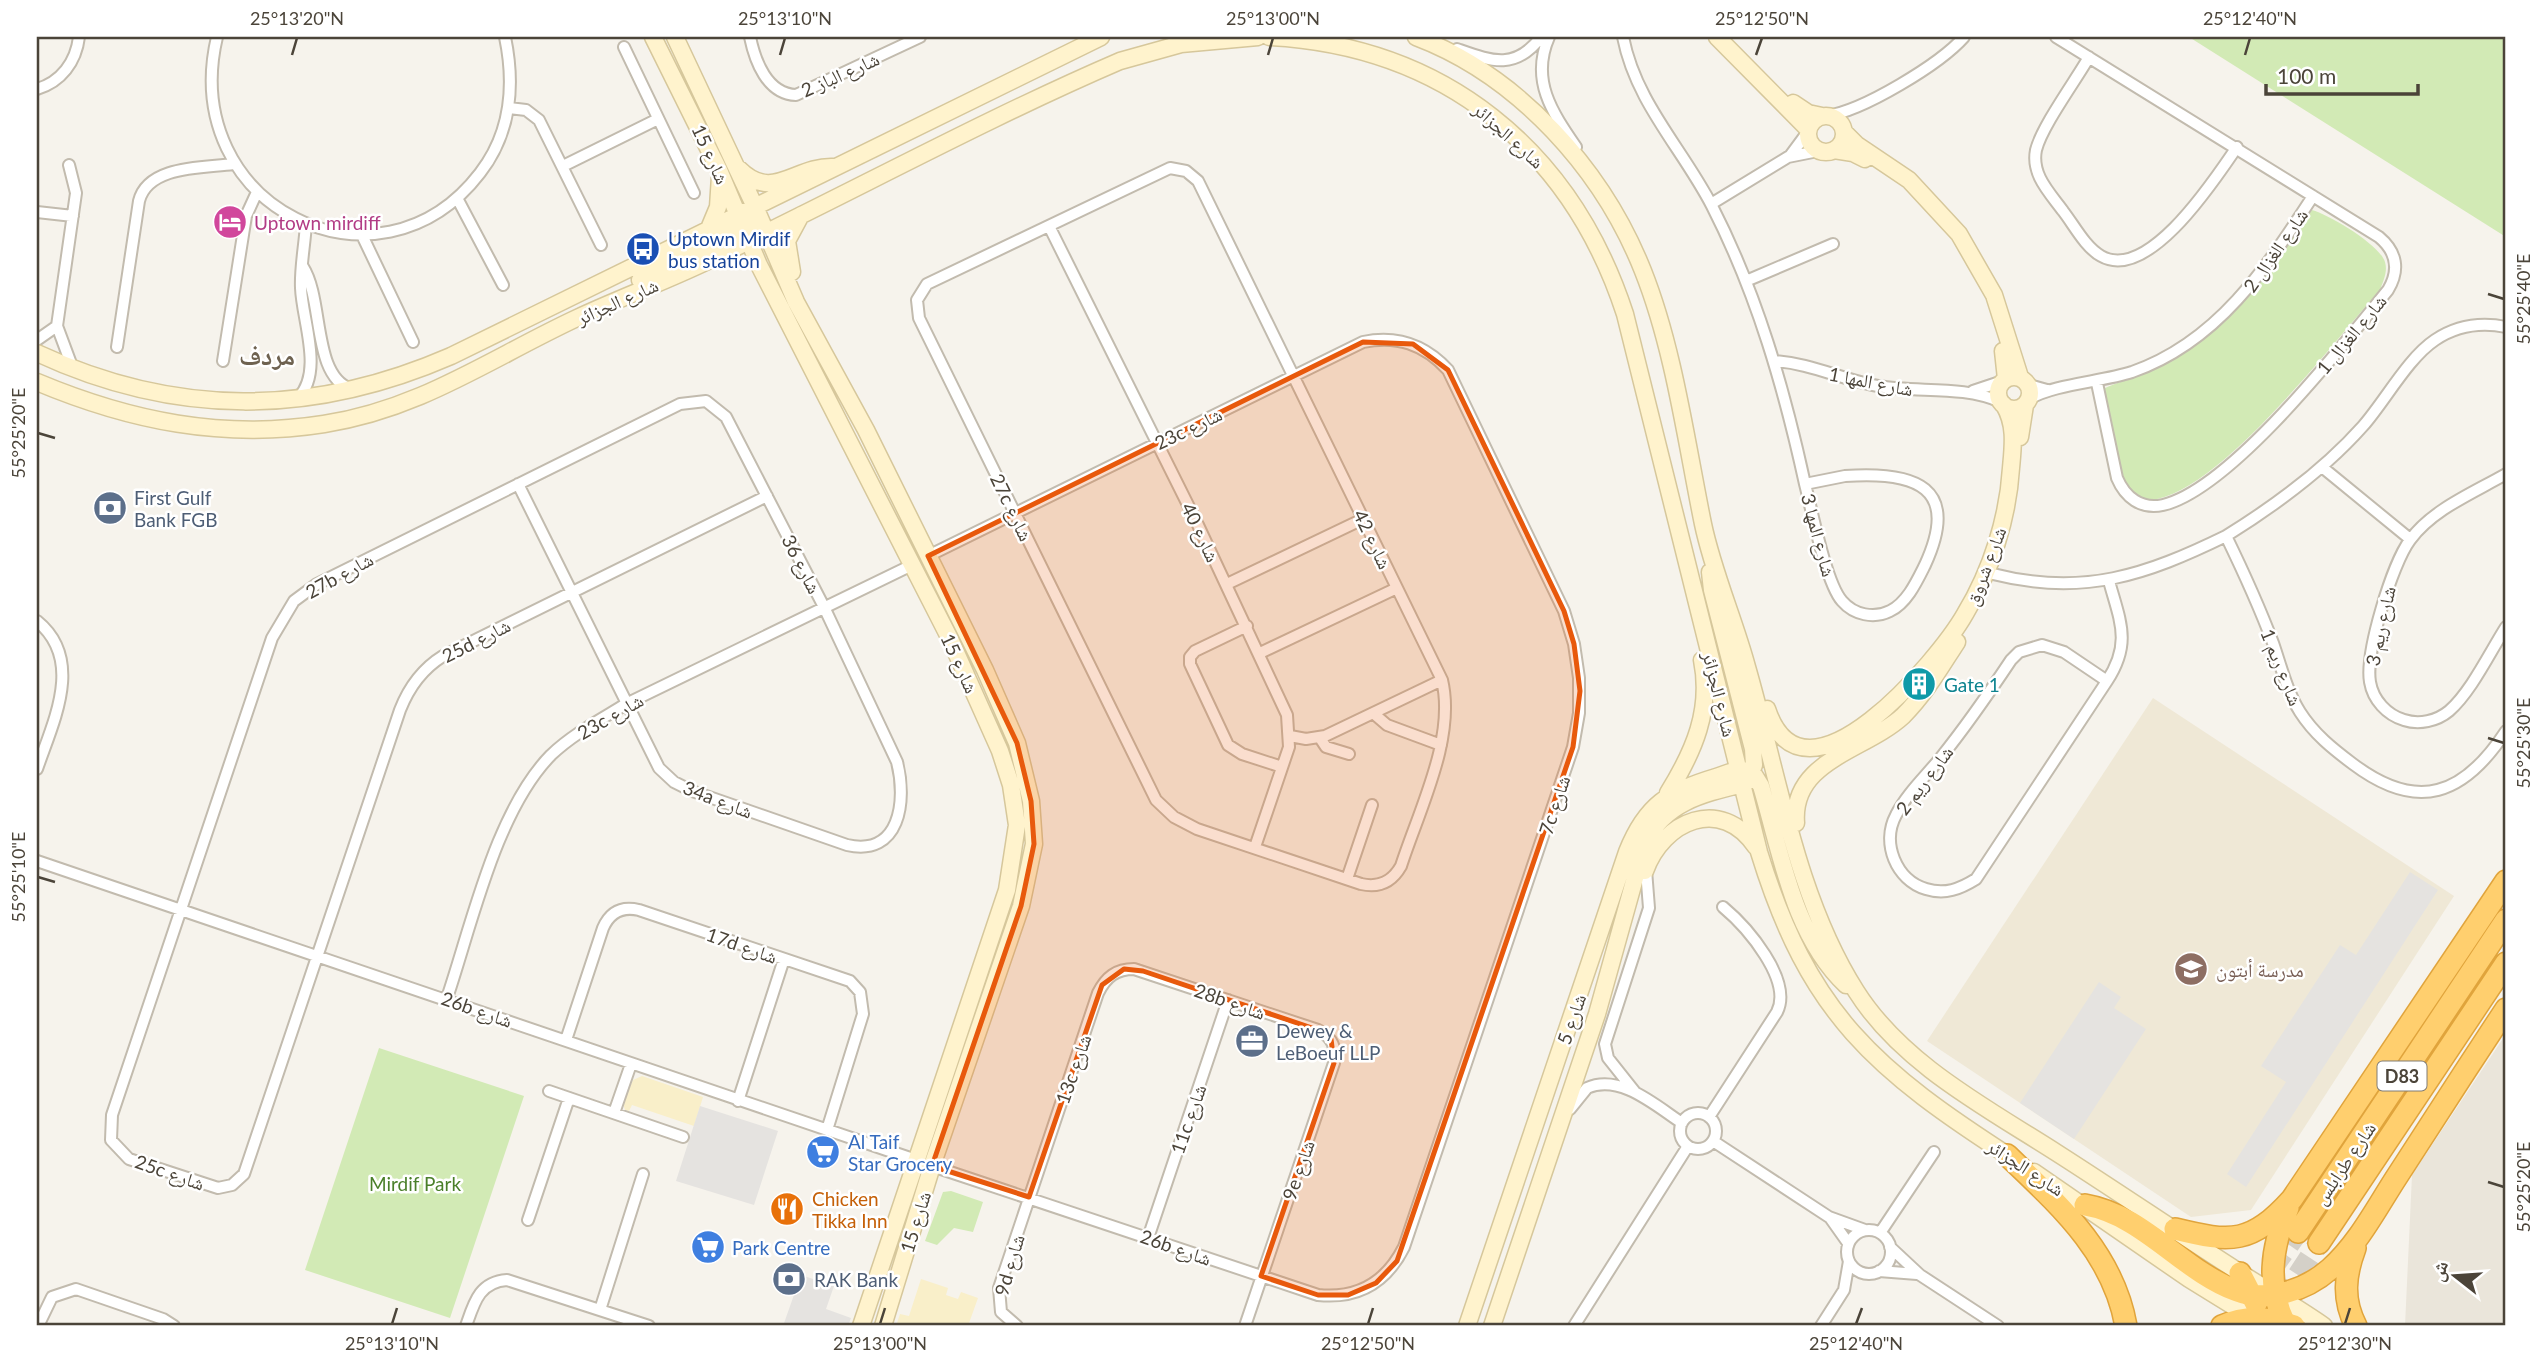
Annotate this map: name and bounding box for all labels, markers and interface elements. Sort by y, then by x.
text: 25°13'20"N [250,7,344,29]
text: 25°13'10"N [738,7,832,29]
text: 25°13'00"N [1226,7,1320,29]
text: 25°12'50"N [1715,7,1809,29]
text: 25°12'40"N [2203,7,2297,29]
street label: شارع الباز 2 [797,47,883,102]
scale bar [2266,52,2419,96]
text: 100 m [2277,63,2336,88]
street label: شارع الجزائر [1467,97,1549,173]
street label: شارع 15 [686,121,735,188]
hotel icon: Uptown mirdiff [211,203,249,241]
street label: شارع الغزال 2 [2238,204,2313,297]
place label: Uptown mirdiff [254,211,381,234]
place label: Uptown Mirdif bus station [668,227,791,272]
bus stop icon: Uptown Mirdif bus station [624,230,662,268]
text: 55°25'40"E [2512,254,2534,344]
street label: شارع الجزائر [572,273,662,331]
street label: شارع الغزال 1 [2311,290,2392,379]
district label: مردف [239,339,295,371]
street label: شارع المها 1 [1827,362,1915,401]
text: 55°25'20"E [7,388,29,478]
street label: 23c شارع [1151,402,1226,455]
street label: 27c شارع [985,470,1038,545]
place label: First Gulf Bank FGB [134,486,217,531]
bank icon: First Gulf Bank FGB [91,489,129,527]
street label: شارع المها 3 [1796,491,1841,579]
street label: شارع 40 [1176,499,1225,566]
street label: شارع 42 [1348,506,1397,573]
street label: شارع شروق [1960,523,2011,609]
street label: شارع 36 [777,531,827,598]
street label: 27b شارع [301,547,377,604]
street label: شارع ريم 3 [2360,584,2402,668]
street label: 25d شارع [438,613,514,668]
street label: شارع ريم 1 [2254,625,2308,709]
street label: شارع 15 [935,630,984,697]
street label: شارع الجزائر [1697,648,1742,739]
building icon: Gate 1 [1900,665,1938,703]
place label: Gate 1 [1944,673,2000,696]
street label: 23c شارع [573,688,647,745]
text: 55°25'30"E [2512,698,2534,788]
street label: شارع ريم 2 [1891,741,1959,820]
street label: 7c شارع [1534,772,1575,838]
street label: 34a شارع [680,775,756,824]
text: 55°25'10"E [7,832,29,922]
street label: 17d شارع [703,922,781,969]
school or university icon: مدرسة أبتون [2172,950,2210,988]
place label: مدرسة أبتون [2216,958,2304,982]
street label: 28b شارع [1191,978,1269,1025]
street label: 26b شارع [438,986,516,1033]
street label: شارع 5 [1552,991,1591,1048]
place label: Dewey & LeBoeuf LLP [1276,1019,1380,1064]
office icon: Dewey & LeBoeuf LLP [1233,1022,1271,1060]
street label: 13c شارع [1050,1031,1097,1107]
road number: D83 [2378,1062,2426,1091]
street label: 11c شارع [1165,1081,1212,1157]
street label: شارع طرابلس [2308,1117,2381,1209]
place label: Al Taif Star Grocery [848,1130,952,1175]
supermarket icon: Al Taif Star Grocery [804,1133,842,1171]
street label: شارع الجزائر [1982,1133,2069,1201]
street label: 9e شارع [1277,1137,1320,1203]
text: 55°25'20"E [2512,1142,2534,1232]
street label: 25c شارع [132,1149,208,1196]
park label: Mirdif Park [369,1172,461,1195]
place label: Chicken Tikka Inn [812,1187,888,1232]
street label: شارع 15 [895,1188,936,1256]
restaurant icon: Chicken Tikka Inn [768,1190,806,1228]
street label: 26b شارع [1137,1224,1215,1271]
supermarket icon: Park Centre [689,1228,727,1266]
street label: 9d شارع [989,1232,1030,1299]
place label: Park Centre [732,1236,830,1259]
north arrow [2420,1240,2490,1310]
text: ش [2424,1258,2453,1284]
bank icon: RAK Bank [770,1260,808,1298]
place label: RAK Bank [814,1268,898,1291]
text: 25°13'10"N [345,1332,439,1354]
text: 25°13'00"N [833,1332,927,1354]
text: 25°12'50"N [1321,1332,1415,1354]
text: 25°12'40"N [1809,1332,1903,1354]
text: 25°12'30"N [2298,1332,2392,1354]

